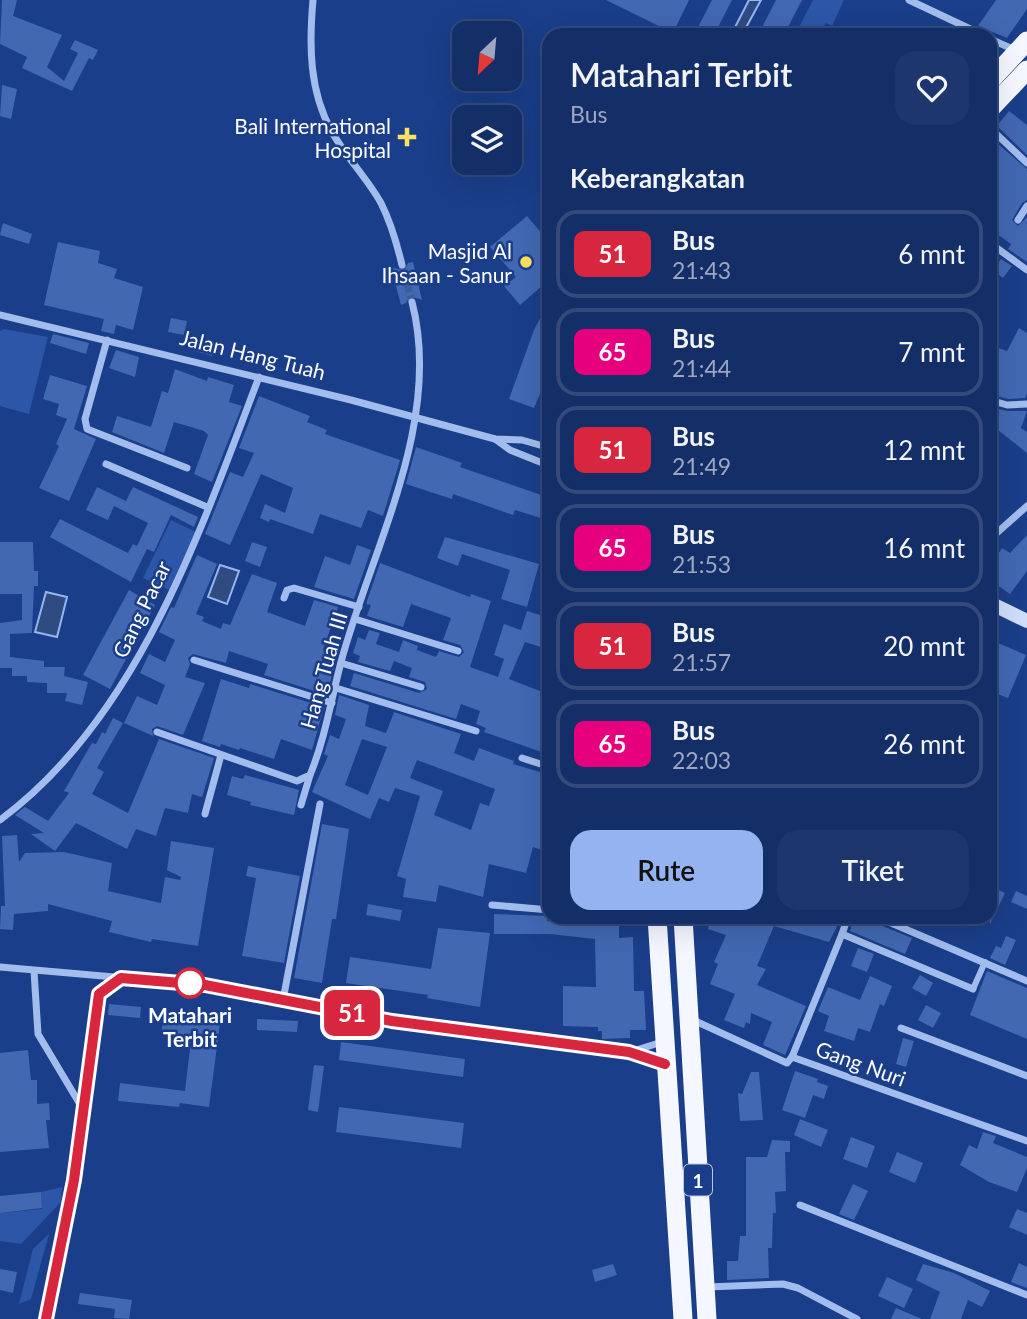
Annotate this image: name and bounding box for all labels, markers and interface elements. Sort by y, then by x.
north arrow [452,21,522,91]
map controls [452,21,522,175]
button: heart [895,51,969,125]
text: Matahari Terbit [570,54,792,94]
text: Bus [570,100,607,128]
button: layers [452,105,522,175]
place label: Bali International Hospital [234,113,391,162]
marker: Bali International Hospital [397,127,417,147]
text: Keberangkatan [570,162,745,194]
text: Bus [672,224,715,256]
place label: Masjid Al Ihsaan - Sanur [382,238,512,287]
text: 6 mnt [898,238,965,270]
text: 51 [599,239,626,268]
marker: Masjid Al Ihsaan - Sanur [518,254,534,270]
text: 21:43 [672,256,731,284]
text: Bus [672,322,715,354]
street label: Jalan Hang Tuah [178,324,328,384]
text: 7 mnt [898,336,965,368]
text: 65 [599,337,626,366]
text: 21:44 [672,354,731,382]
text: Bus [672,420,715,452]
text: 12 mnt [883,434,965,466]
text: 51 [599,435,626,464]
text: 21:49 [672,452,731,480]
text: Bus [672,518,715,550]
text: 16 mnt [883,532,965,564]
text: 65 [599,533,626,562]
text: 21:53 [672,550,731,578]
street label: Gang Pacar [107,556,175,661]
street label: Hang Tuah III [294,609,352,731]
text: Bus [672,616,715,648]
text: 20 mnt [883,630,965,662]
text: 51 [599,631,626,660]
text: 21:57 [672,648,731,676]
text: Bus [672,714,715,746]
text: 26 mnt [883,728,965,760]
text: 65 [599,729,626,758]
text: 22:03 [672,746,731,774]
button: Rute [570,830,763,910]
button: Tiket [777,830,969,910]
marker: Matahari Terbit [175,968,205,998]
line badge: 51 [320,990,384,1036]
text: 51 [338,998,366,1027]
place label: Matahari Terbit [148,1002,232,1051]
street label: Gang Nuri [813,1035,909,1091]
road number: 1 [684,1164,712,1196]

